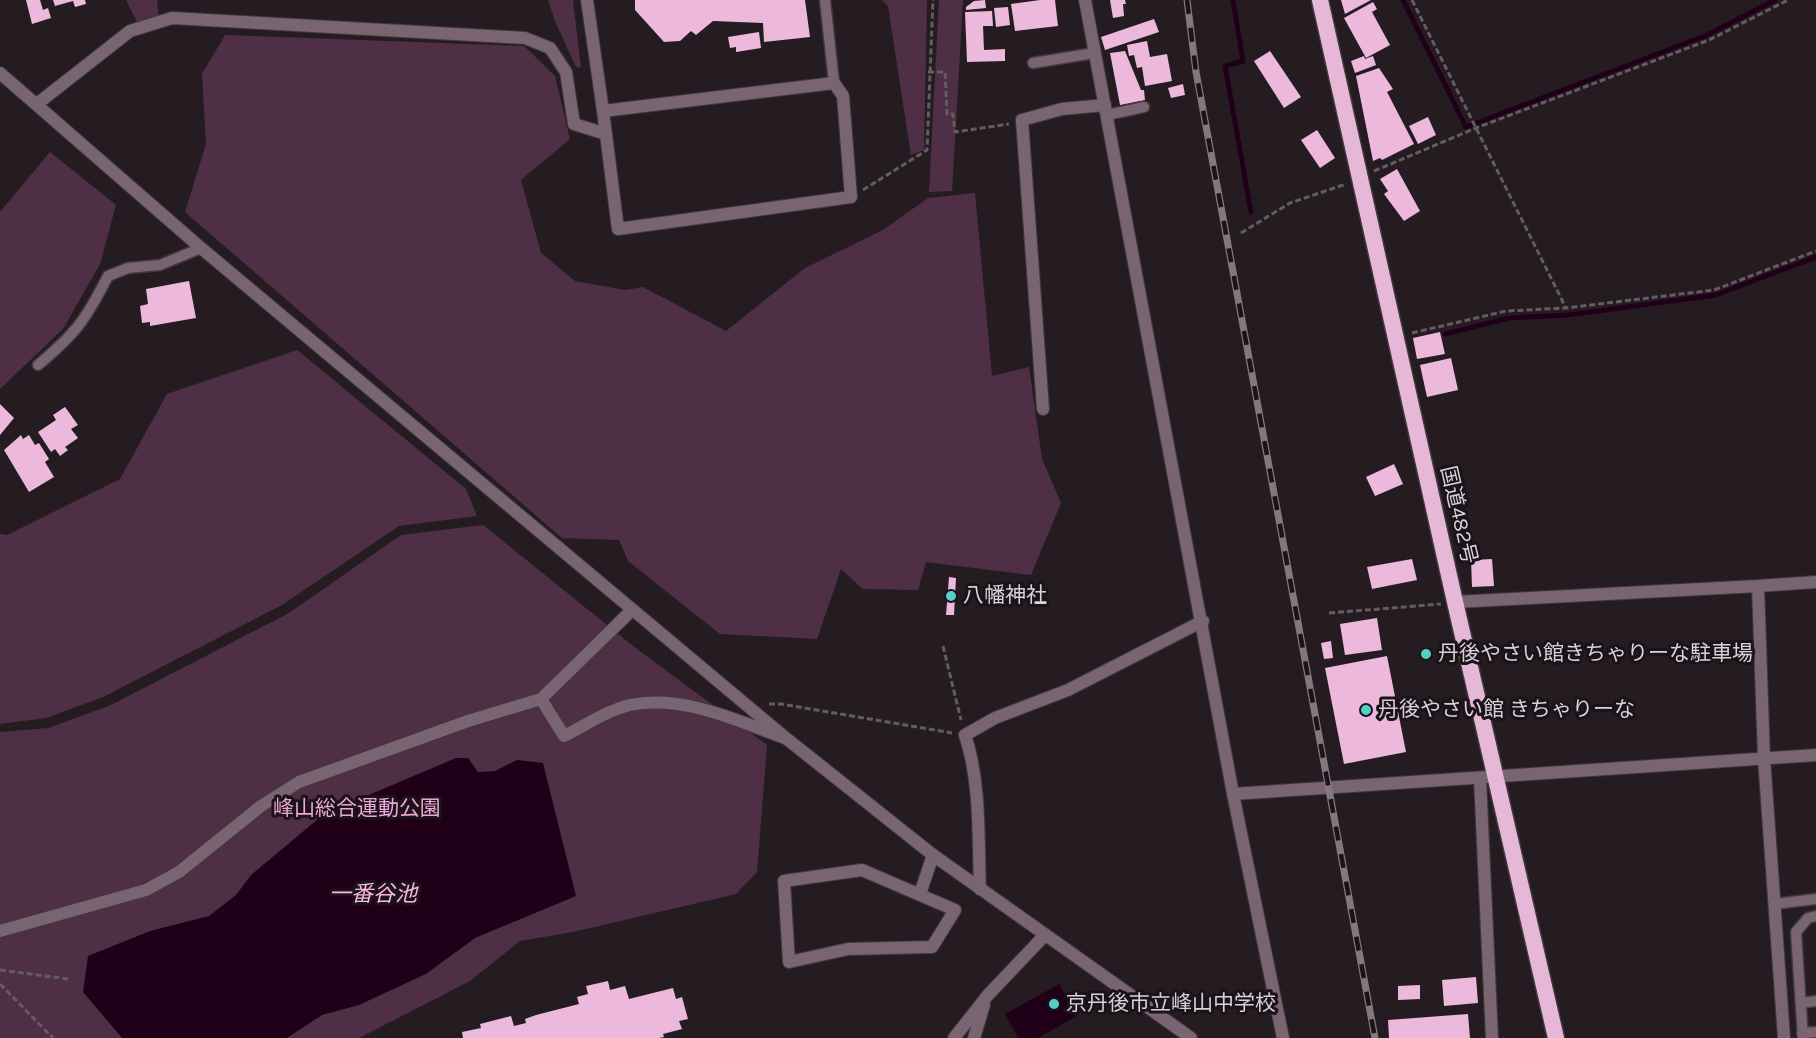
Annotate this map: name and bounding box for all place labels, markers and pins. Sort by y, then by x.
place label: 八幡神社 [963,583,1047,609]
marker: 八幡神社 [944,589,958,603]
place label: 丹後やさい館きちゃりーな駐車場 [1438,641,1753,667]
marker: 丹後やさい館きちゃりーな駐車場 [1419,647,1433,661]
place label: 丹後やさい館 きちゃりーな [1378,697,1635,723]
marker: 丹後やさい館 きちゃりーな [1359,703,1373,717]
place label: 京丹後市立峰山中学校 [1066,991,1276,1017]
marker: 京丹後市立峰山中学校 [1047,997,1061,1011]

